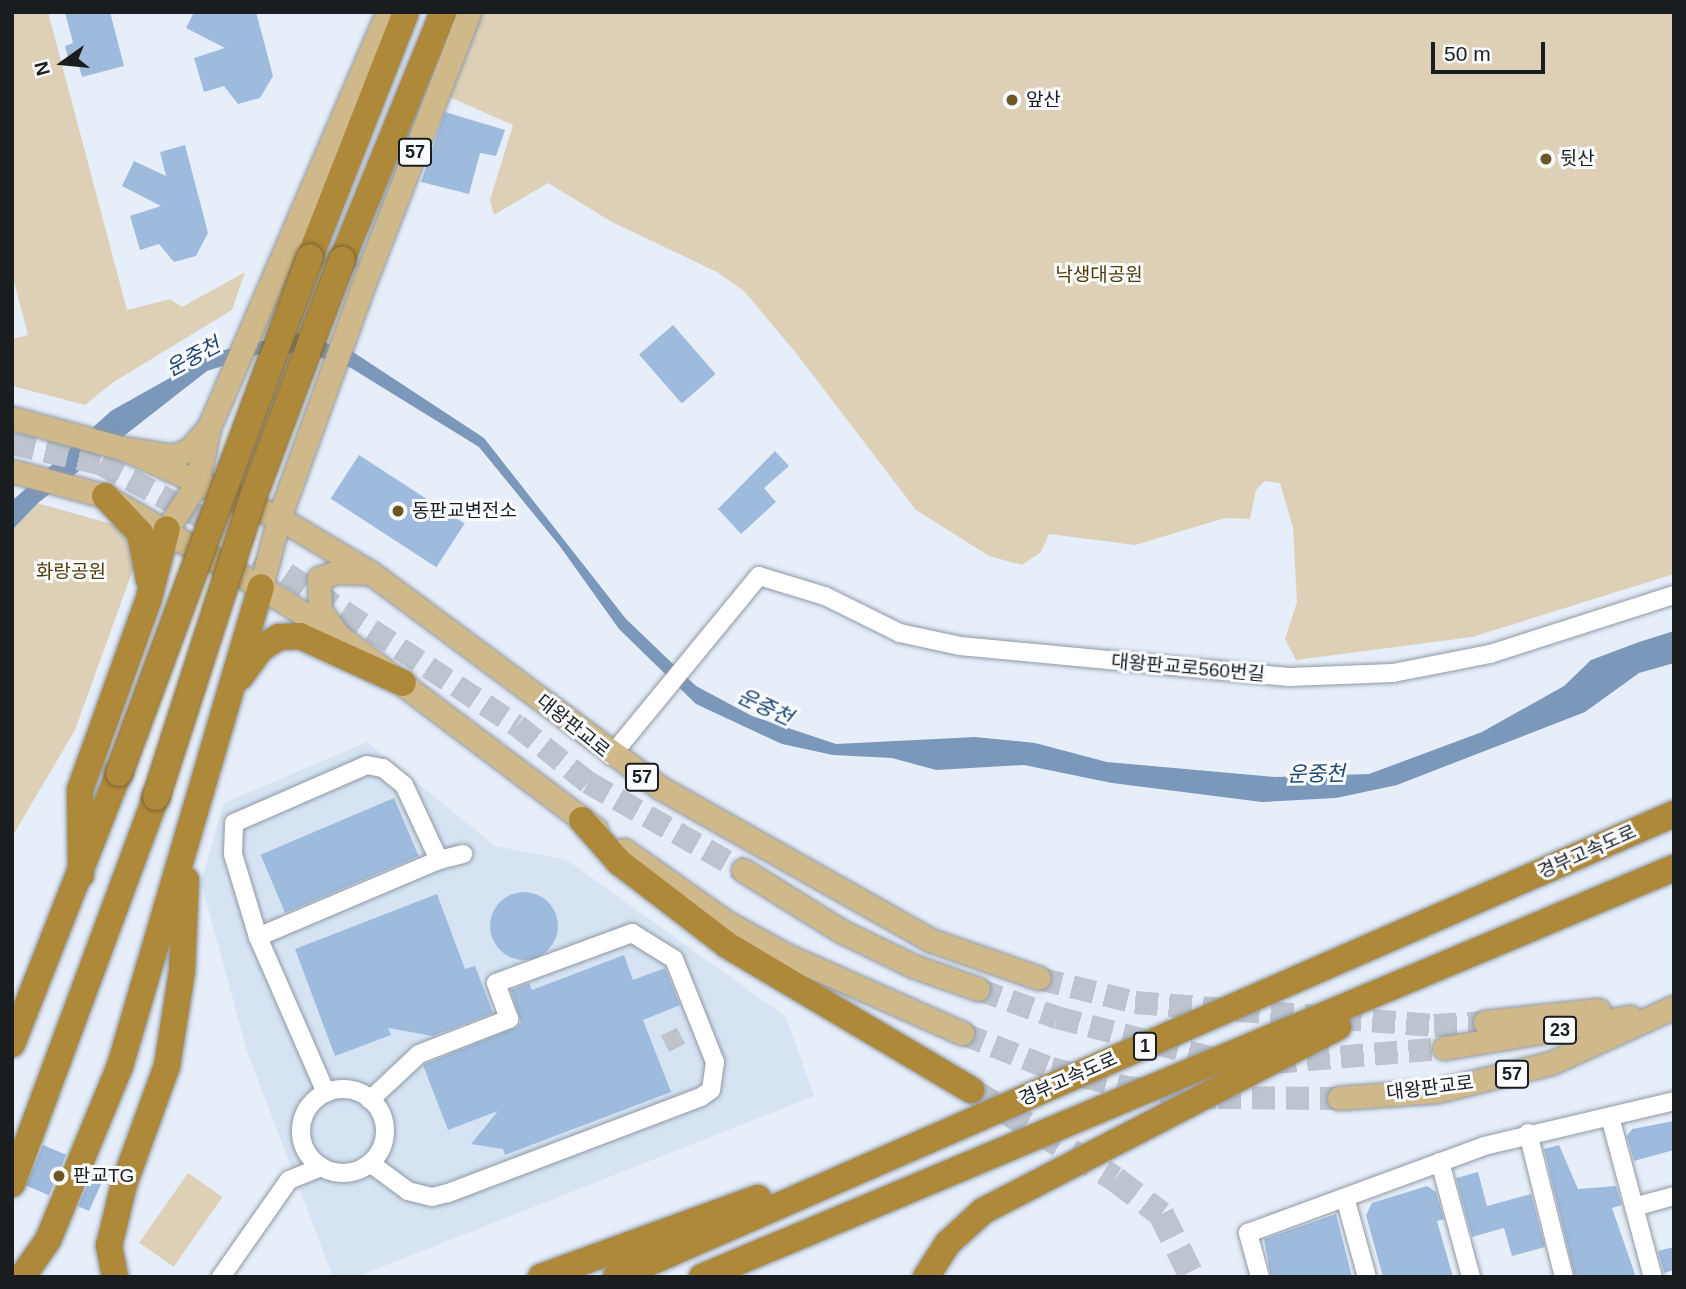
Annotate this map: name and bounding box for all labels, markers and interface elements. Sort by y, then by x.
north arrow [28,28,98,98]
scale bar [1434,28,1548,72]
text: 50 m [1444,42,1491,65]
text: N [30,59,54,78]
place label: 앞산 [1026,89,1061,111]
marker: 앞산 [1004,92,1020,108]
road number: 57 [398,138,432,167]
place label: 뒷산 [1560,148,1595,170]
marker: 뒷산 [1538,151,1554,167]
park label: 낙생대공원 [1055,264,1143,286]
water label: 운중천 [161,332,225,382]
place label: 동판교변전소 [412,500,517,522]
marker: 동판교변전소 [390,503,406,519]
park label: 화랑공원 [36,561,106,583]
street label: 대왕판교로560번길 [1110,650,1266,686]
water label: 운중천 [733,683,797,731]
street label: 대왕판교로 [532,690,614,762]
water label: 운중천 [1287,761,1345,787]
road number: 57 [624,762,660,792]
street label: 경부고속도로 [1534,820,1640,884]
road number: 23 [1542,1015,1578,1044]
road number: 1 [1133,1031,1157,1060]
street label: 경부고속도로 [1015,1047,1121,1111]
road number: 57 [1494,1059,1530,1088]
street label: 대왕판교로 [1385,1071,1475,1105]
place label: 판교TG [73,1165,134,1187]
marker: 판교TG [51,1168,67,1184]

